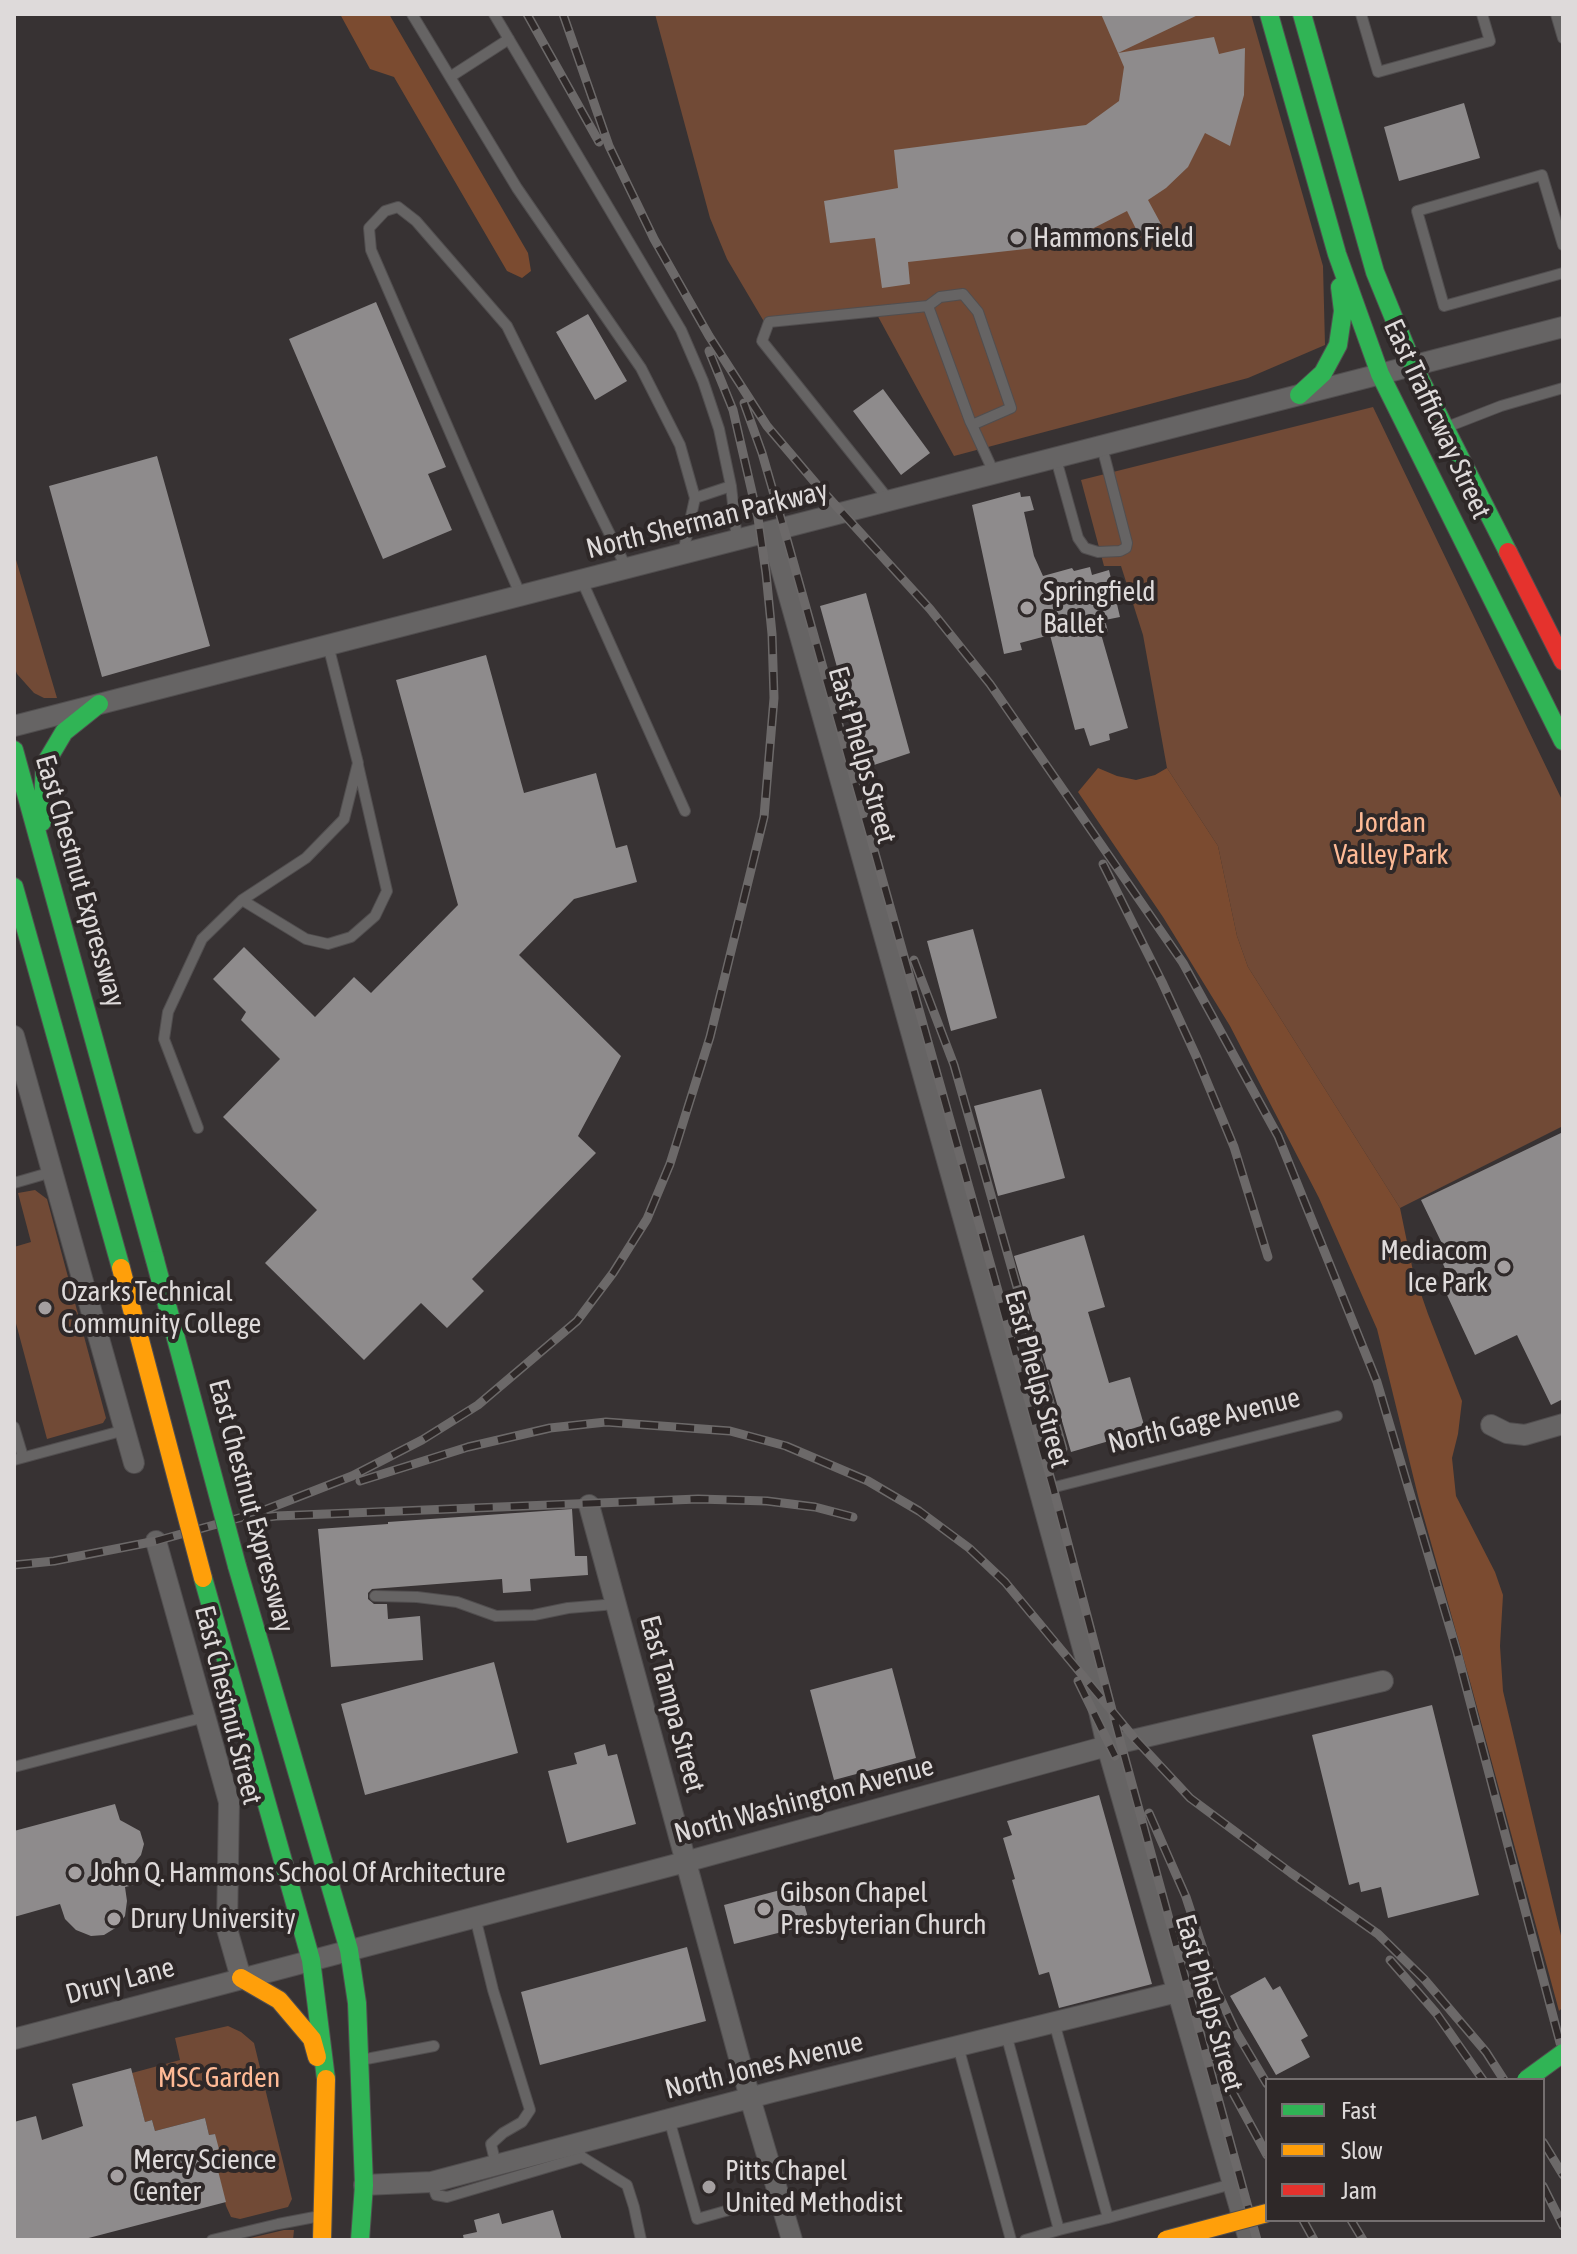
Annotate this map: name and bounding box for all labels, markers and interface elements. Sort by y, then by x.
place label: Hammons Field [1033,221,1194,255]
marker: Hammons Field [1008,229,1026,247]
street label: East Trafficway Street [1376,314,1498,524]
street label: North Sherman Parkway [583,474,831,566]
place label: Springfield Ballet [1043,575,1156,641]
marker: Springfield Ballet [1018,599,1036,617]
street label: East Phelps Street [821,663,903,847]
street label: East Chestnut Expressway [28,751,132,1011]
park label: Jordan Valley Park [1333,806,1449,872]
place label: Mediacom Ice Park [1380,1234,1488,1300]
marker: Mediacom Ice Park [1495,1258,1513,1276]
place label: Ozarks Technical Community College [61,1275,261,1341]
street label: East Phelps Street [997,1286,1077,1472]
marker: Ozarks Technical Community College [36,1299,54,1317]
street label: East Chestnut Expressway [201,1376,301,1636]
street label: North Gage Avenue [1105,1381,1303,1461]
street label: East Chestnut Street [187,1602,269,1808]
street label: East Tampa Street [632,1612,712,1796]
street label: North Washington Avenue [671,1749,937,1851]
place label: John Q. Hammons School Of Architecture [91,1856,506,1890]
marker: John Q. Hammons School Of Architecture [66,1864,84,1882]
place label: Gibson Chapel Presbyterian Church [780,1876,987,1942]
marker: Gibson Chapel Presbyterian Church [755,1900,773,1918]
place label: Drury University [130,1902,296,1936]
marker: Drury University [105,1910,123,1928]
street label: East Phelps Street [1168,1911,1250,2095]
street label: Drury Lane [62,1950,178,2012]
street label: North Jones Avenue [662,2025,866,2107]
park label: MSC Garden [158,2061,280,2095]
legend [1265,2078,1545,2222]
text: Fast [1341,2097,1377,2124]
text: Slow [1341,2137,1383,2164]
place label: Mercy Science Center [133,2143,276,2209]
place label: Pitts Chapel United Methodist [725,2154,903,2220]
marker: Mercy Science Center [108,2167,126,2185]
text: Jam [1341,2177,1377,2204]
marker: Pitts Chapel United Methodist [700,2178,718,2196]

